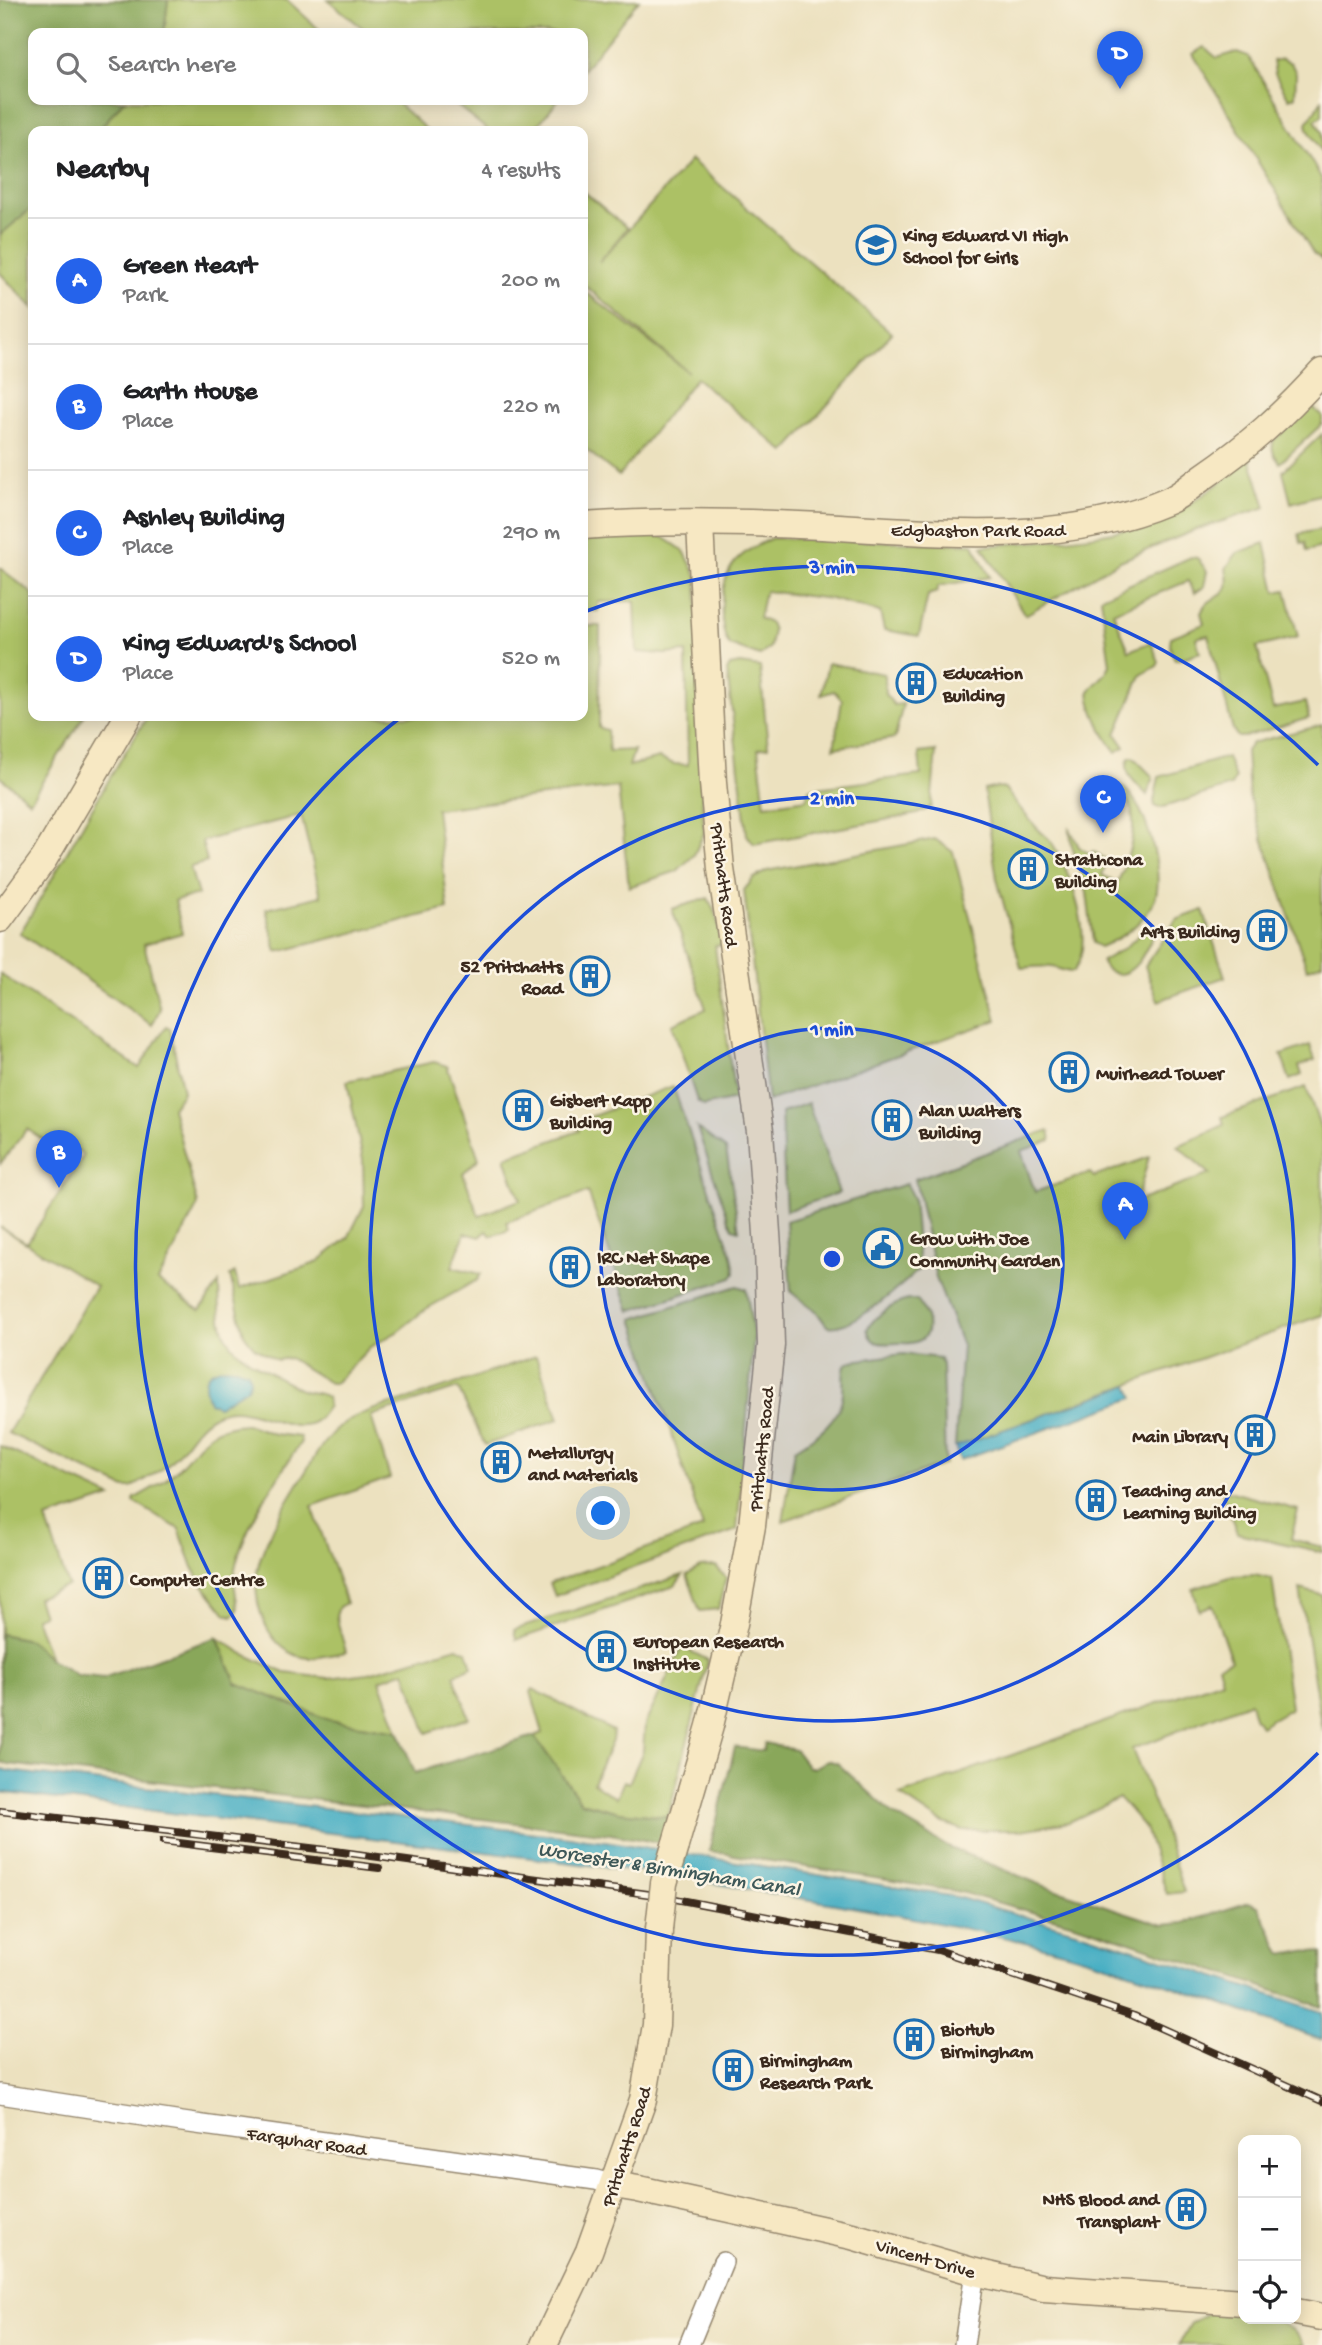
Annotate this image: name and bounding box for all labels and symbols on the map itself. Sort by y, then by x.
pin: D [1097,31,1143,89]
school or university icon: King Edward VI High School for Girls [855,224,897,266]
place label: King Edward VI High School for Girls [902,226,1069,271]
street label: Edgbaston Park Road [891,521,1067,544]
text: 3 min [808,557,856,582]
building icon: Education Building [895,662,937,704]
place label: Education Building [942,664,1024,709]
pin: C [1080,775,1126,833]
text: 2 min [810,788,855,813]
street label: Pritchatts Road [703,821,742,951]
building icon: Strathcona Building [1007,848,1049,890]
place label: Strathcona Building [1054,850,1144,895]
building icon: Arts Building [1246,909,1288,951]
place label: Arts Building [1140,922,1240,945]
building icon: 52 Pritchatts Road [569,955,611,997]
place label: 52 Pritchatts Road [460,957,565,1002]
text: 1 min [810,1019,854,1044]
building icon: Muirhead Tower [1048,1051,1090,1093]
place label: Muirhead Tower [1096,1064,1226,1087]
building icon: Gisbert Kapp Building [502,1089,544,1131]
place label: Gisbert Kapp Building [549,1091,652,1136]
building icon: Alan Walters Building [871,1099,913,1141]
place label: Alan Walters Building [918,1101,1022,1146]
pin: B [36,1130,82,1188]
pin: A [1102,1182,1148,1240]
public building icon: Grow with Joe Community Garden [862,1227,904,1269]
place label: Grow with Joe Community Garden [909,1229,1061,1274]
building icon: IRC Net Shape Laboratory [549,1246,591,1288]
centre of rings [820,1247,844,1271]
place label: IRC Net Shape Laboratory [597,1248,711,1293]
street label: Pritchatts Road [745,1384,782,1514]
building icon: Main Library [1234,1414,1276,1456]
place label: Main Library [1132,1427,1229,1450]
building icon: Metallurgy and Materials [480,1441,522,1483]
place label: Metallurgy and Materials [527,1443,638,1488]
building icon: Teaching and Learning Building [1075,1479,1117,1521]
place label: Teaching and Learning Building [1121,1481,1257,1526]
your location [586,1496,620,1530]
building icon: Computer Centre [82,1557,124,1599]
place label: Computer Centre [129,1570,265,1593]
building icon: European Research Institute [585,1630,627,1672]
place label: European Research Institute [633,1632,785,1677]
water label: Worcester & Birmingham Canal [536,1838,802,1905]
building icon: BioHub Birmingham [893,2018,935,2060]
place label: BioHub Birmingham [940,2020,1034,2065]
building icon: Birmingham Research Park [712,2049,754,2091]
place label: Birmingham Research Park [759,2051,874,2096]
street label: Pritchatts Road [598,2082,659,2211]
street label: Farquhar Road [244,2124,370,2164]
building icon: NHS Blood and Transplant [1165,2188,1207,2230]
place label: NHS Blood and Transplant [1042,2190,1161,2235]
street label: Vincent Drive [872,2235,978,2286]

